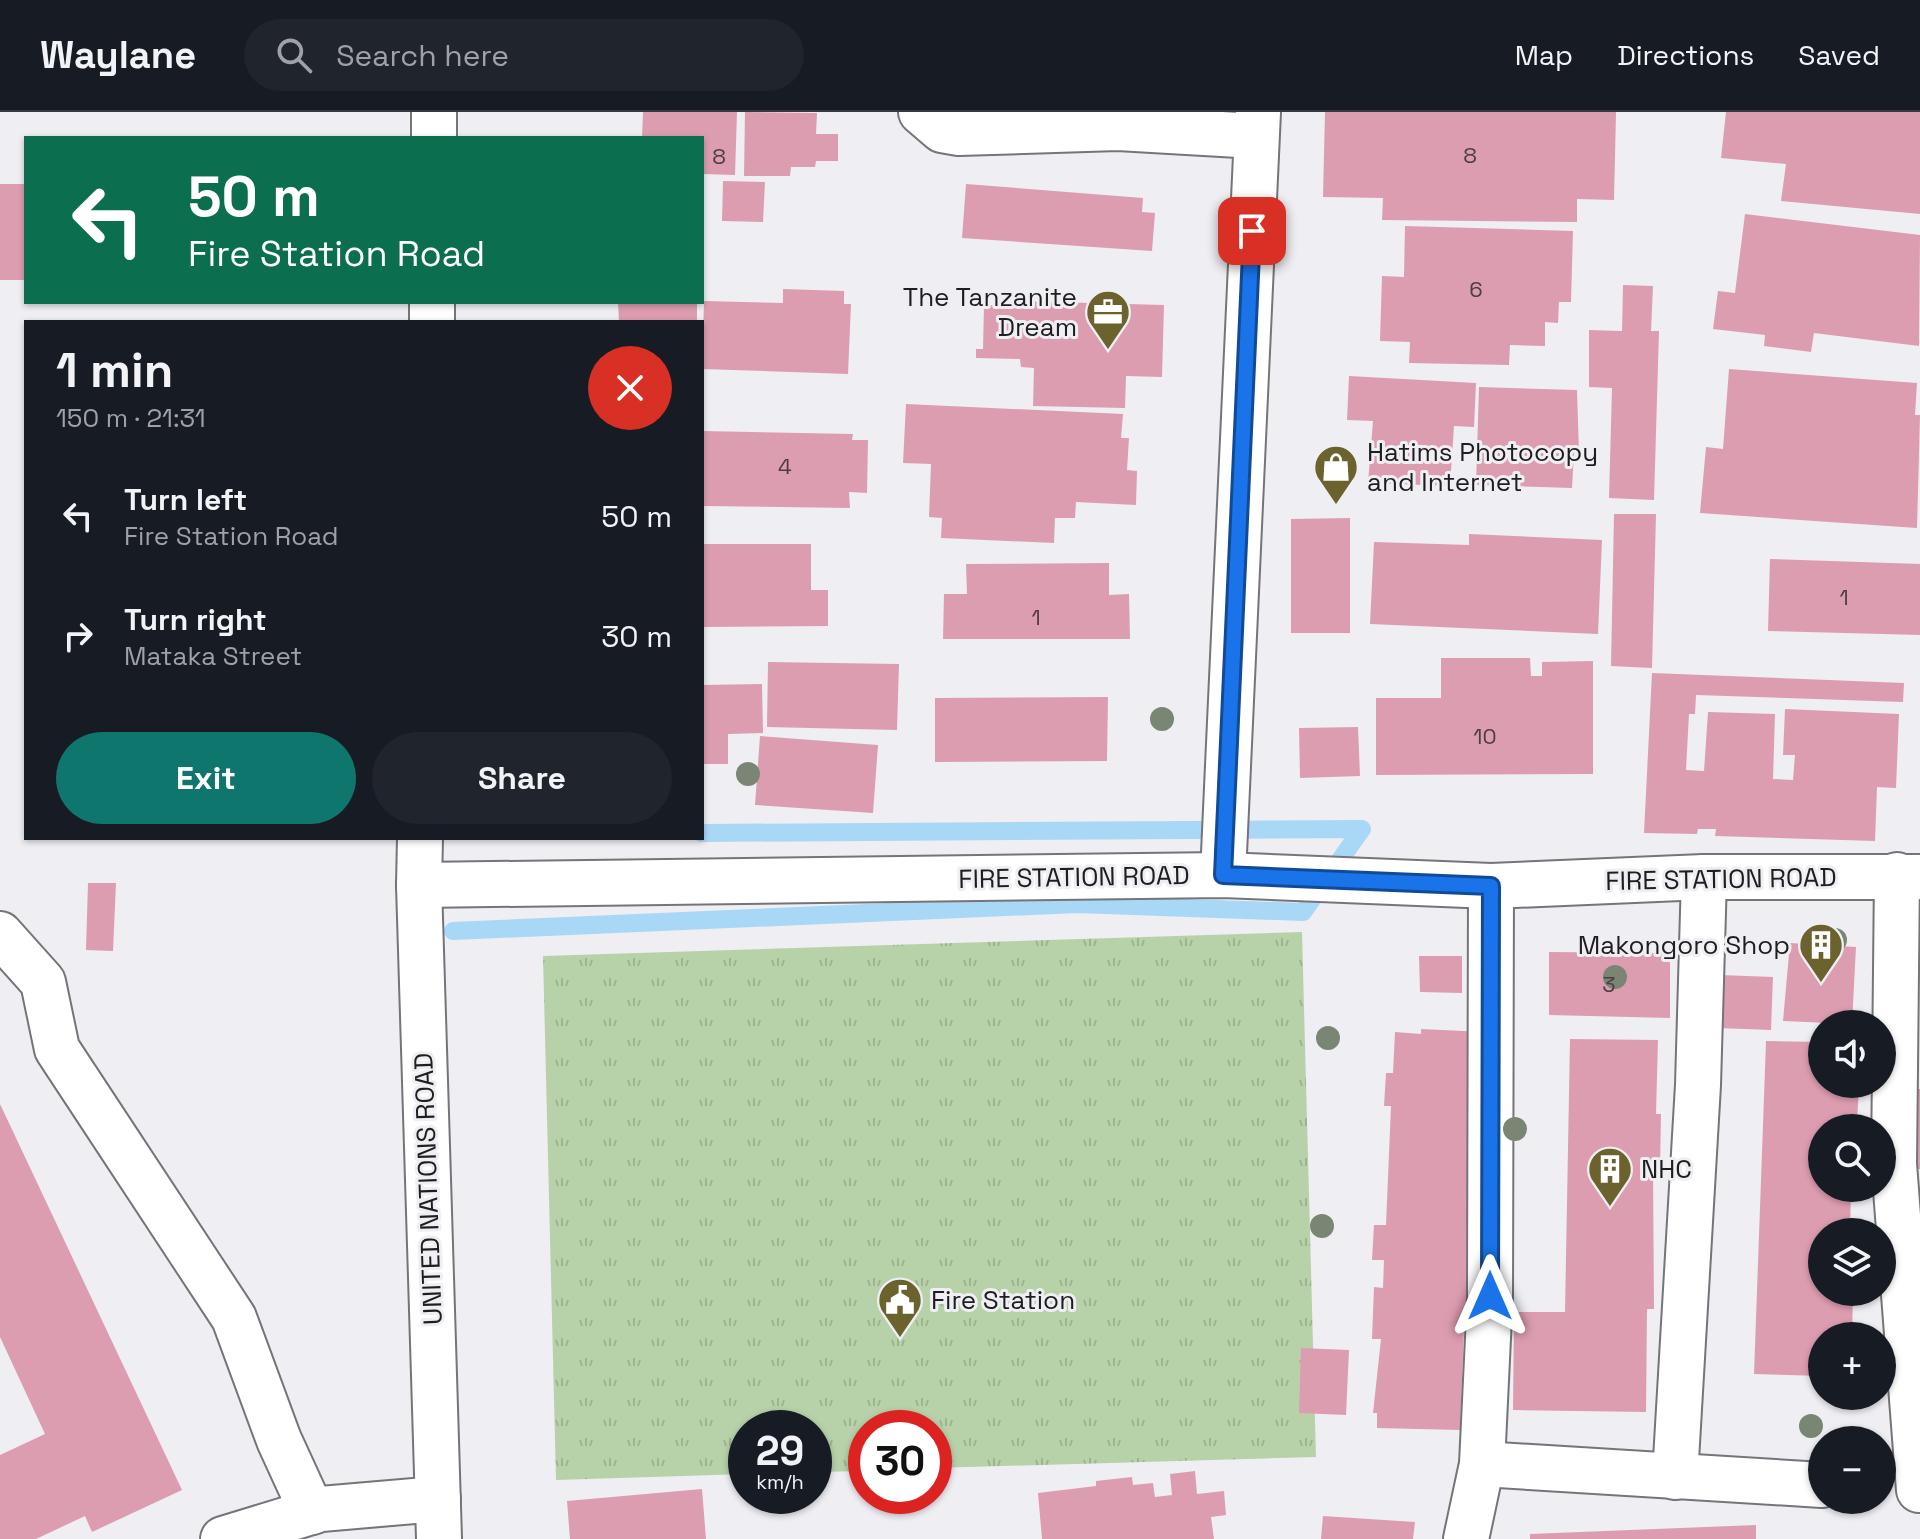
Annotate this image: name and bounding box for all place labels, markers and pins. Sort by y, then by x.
pin [1218,197,1286,265]
place label: The Tanzanite Dream [903,280,1077,344]
office icon: The Tanzanite Dream [1084,288,1132,351]
place label: Hatims Photocopy and Internet [1367,435,1598,499]
shop icon: Hatims Photocopy and Internet [1312,443,1360,506]
building icon: Makongoro Shop [1797,921,1845,984]
place label: Makongoro Shop [1578,928,1790,962]
building icon: NHC [1586,1145,1634,1208]
place label: NHC [1641,1152,1692,1186]
public building icon: Fire Station [876,1276,924,1339]
place label: Fire Station [931,1283,1075,1317]

